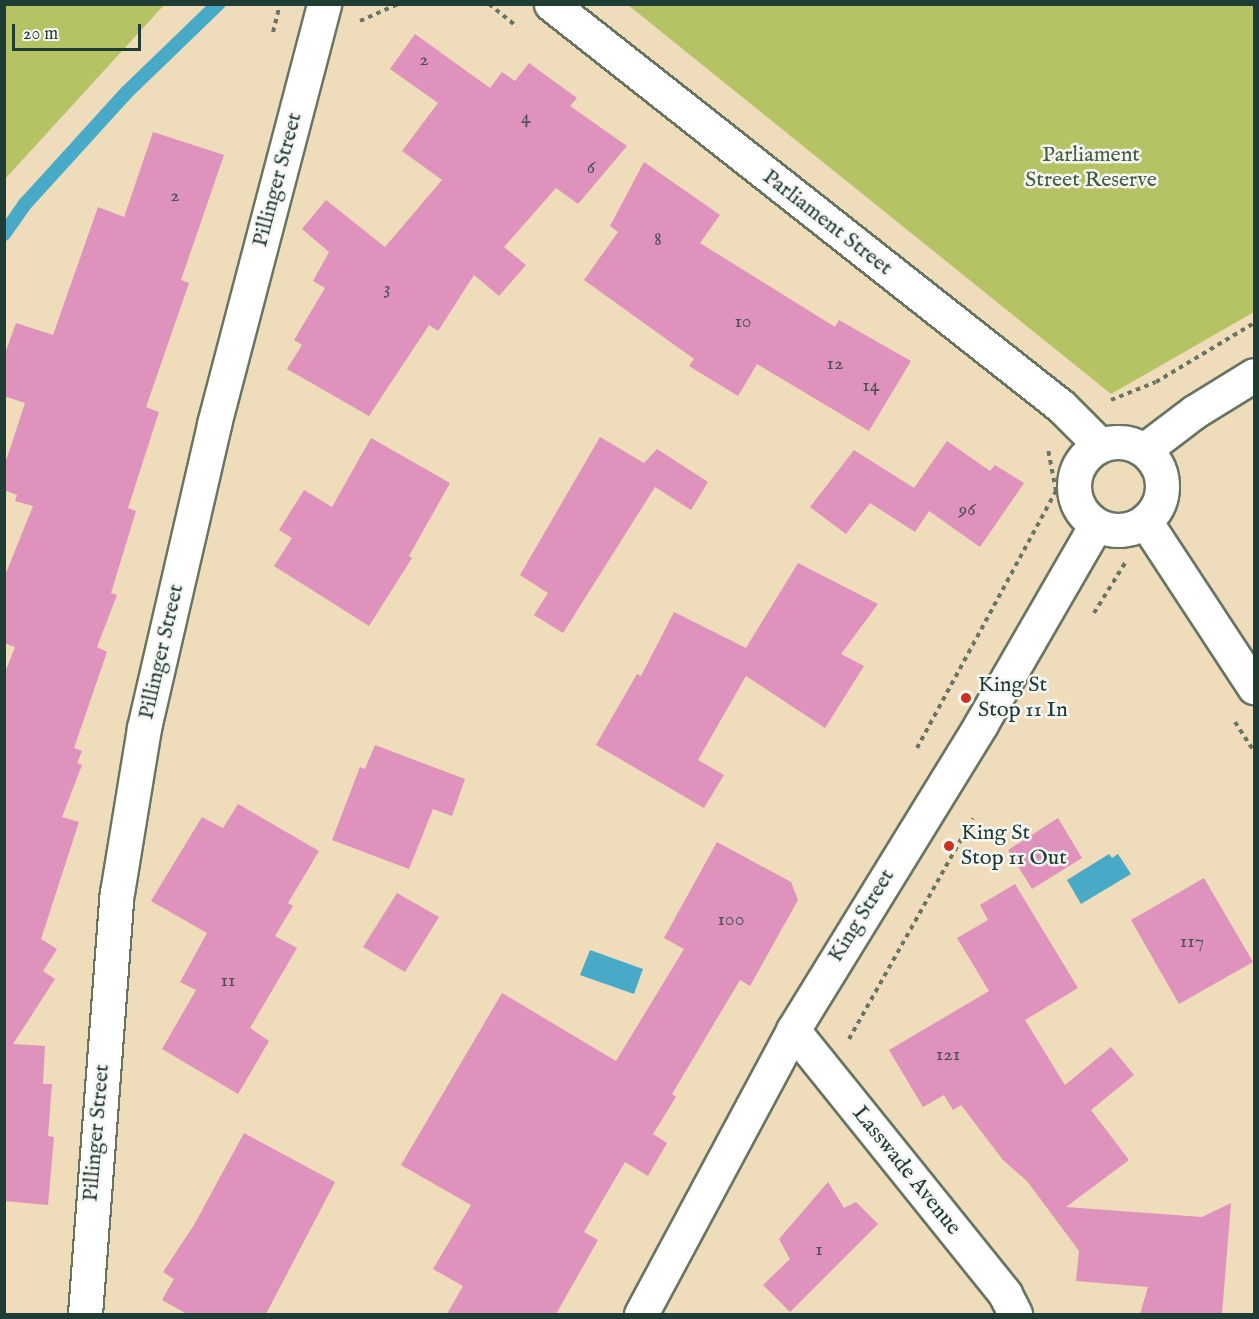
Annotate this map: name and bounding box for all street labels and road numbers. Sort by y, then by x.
street label: Pillinger Street [247,110,309,250]
street label: Parliament Street [757,164,897,282]
street label: Pillinger Street [134,582,190,722]
street label: King Street [823,865,901,967]
street label: Pillinger Street [78,1063,116,1203]
street label: Lasswade Avenue [846,1101,966,1241]

